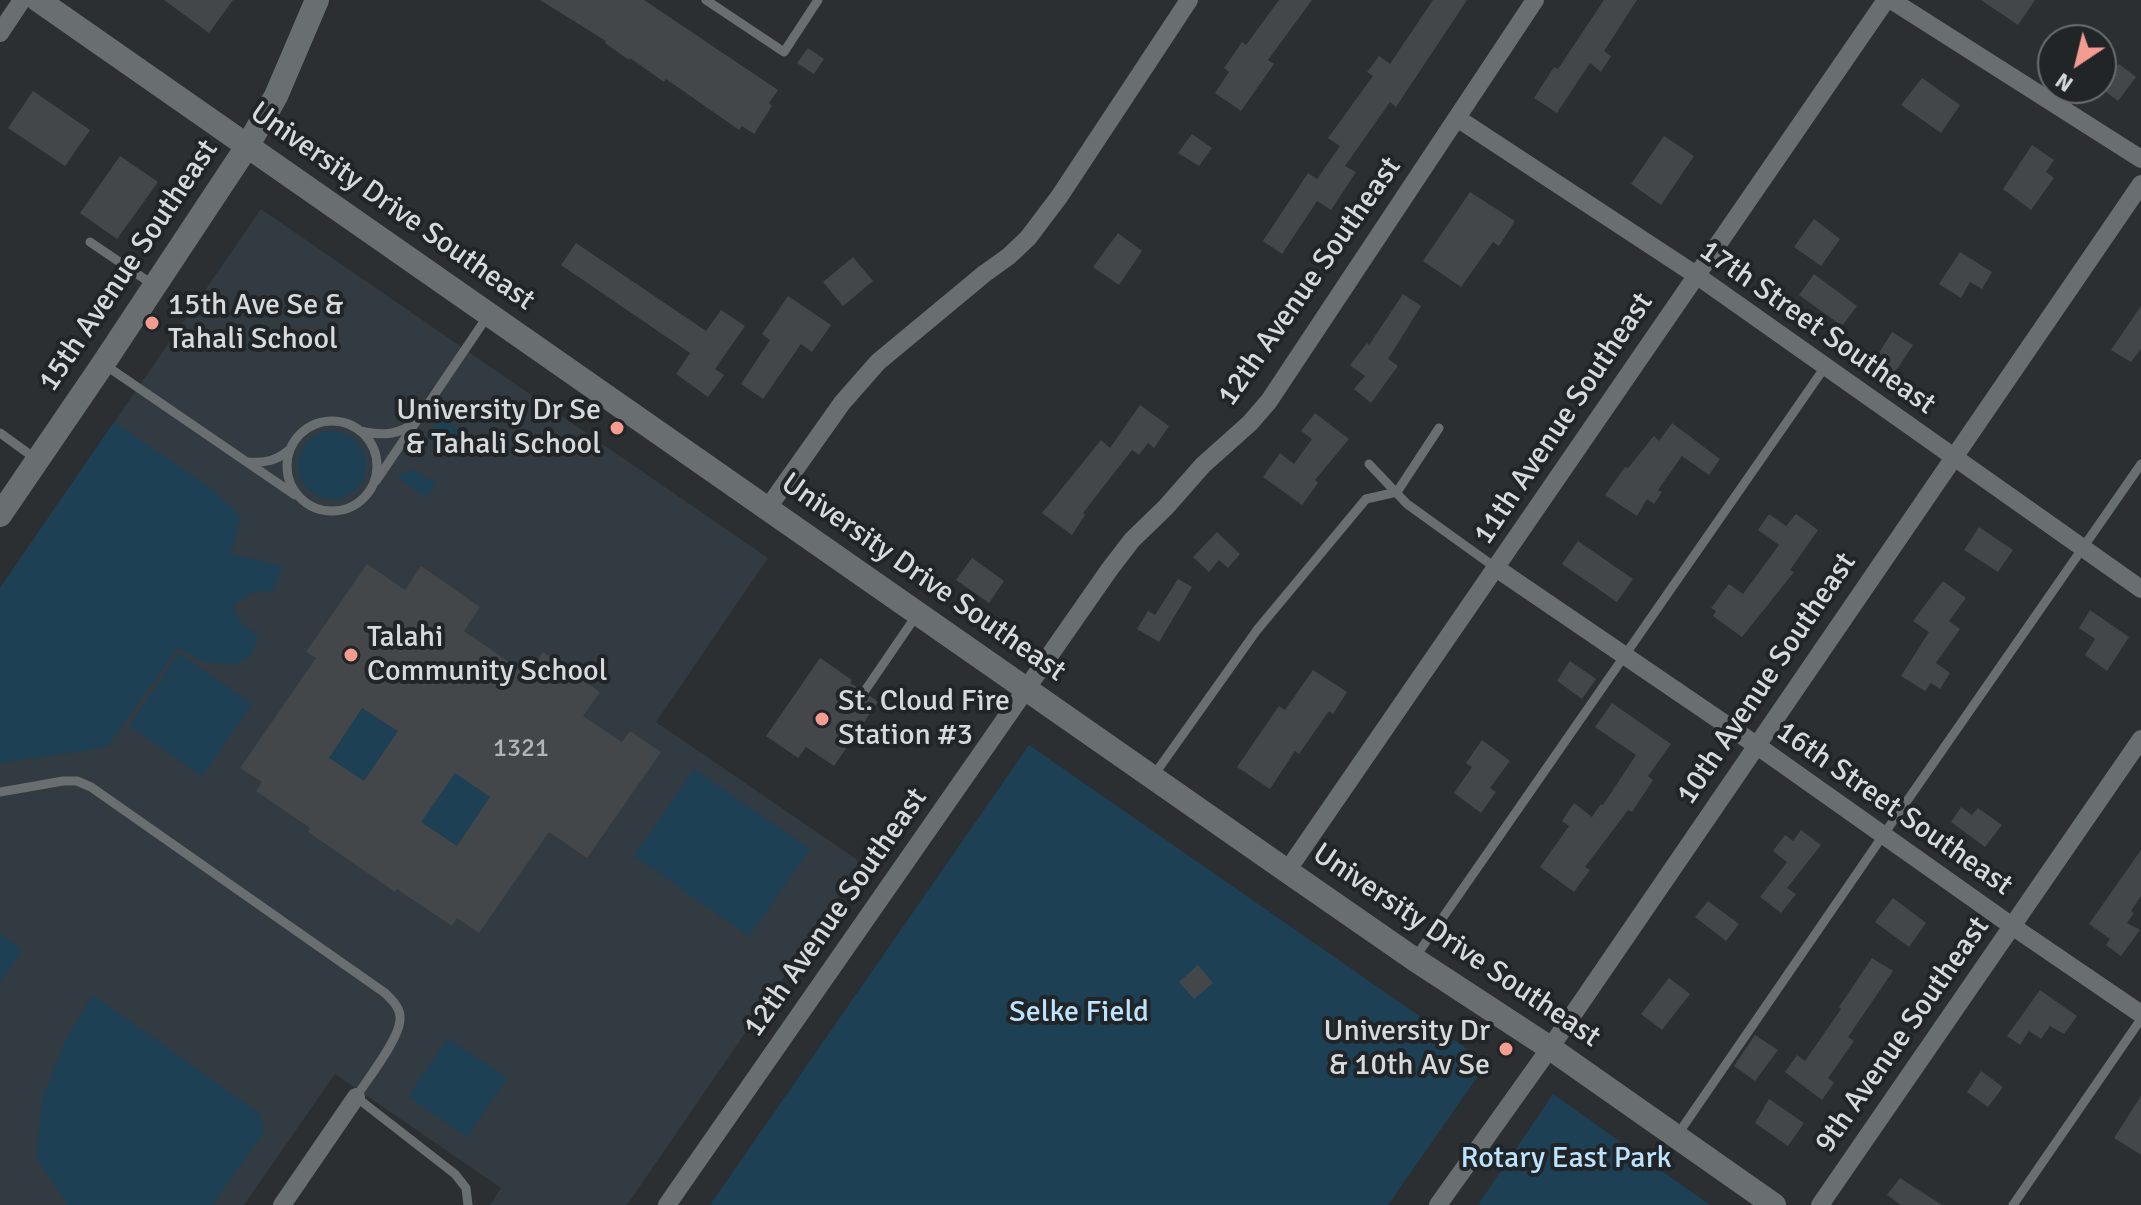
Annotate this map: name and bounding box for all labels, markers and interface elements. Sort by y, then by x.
north arrow [2037,24,2117,104]
text: N [2050,67,2078,98]
street label: University Drive Southeast [243,95,541,319]
street label: 15th Avenue Southeast [31,133,227,399]
street label: 12th Avenue Southeast [1210,151,1410,413]
street label: 17th Street Southeast [1692,233,1942,423]
street label: 11th Avenue Southeast [1466,286,1662,552]
place label: 15th Ave Se & Tahali School [168,288,344,358]
marker: 15th Ave Se & Tahali School [143,314,161,332]
place label: University Dr Se & Tahali School [396,393,601,464]
marker: University Dr Se & Tahali School [608,419,626,437]
street label: University Drive Southeast [774,466,1072,690]
street label: 10th Avenue Southeast [1669,546,1865,812]
place label: Talahi Community School [367,620,607,690]
marker: Talahi Community School [342,646,360,664]
place label: St. Cloud Fire Station #3 [838,684,1010,754]
marker: St. Cloud Fire Station #3 [813,710,831,728]
street label: 16th Street Southeast [1769,714,2019,904]
house number: 1321 [493,733,549,765]
street label: 12th Avenue Southeast [736,782,936,1044]
street label: University Drive Southeast [1305,836,1607,1056]
street label: 9th Avenue Southeast [1808,910,1998,1160]
park label: Selke Field [1009,995,1149,1031]
place label: University Dr & 10th Av Se [1324,1014,1490,1084]
marker: University Dr & 10th Av Se [1497,1040,1515,1058]
park label: Rotary East Park [1461,1141,1671,1177]

